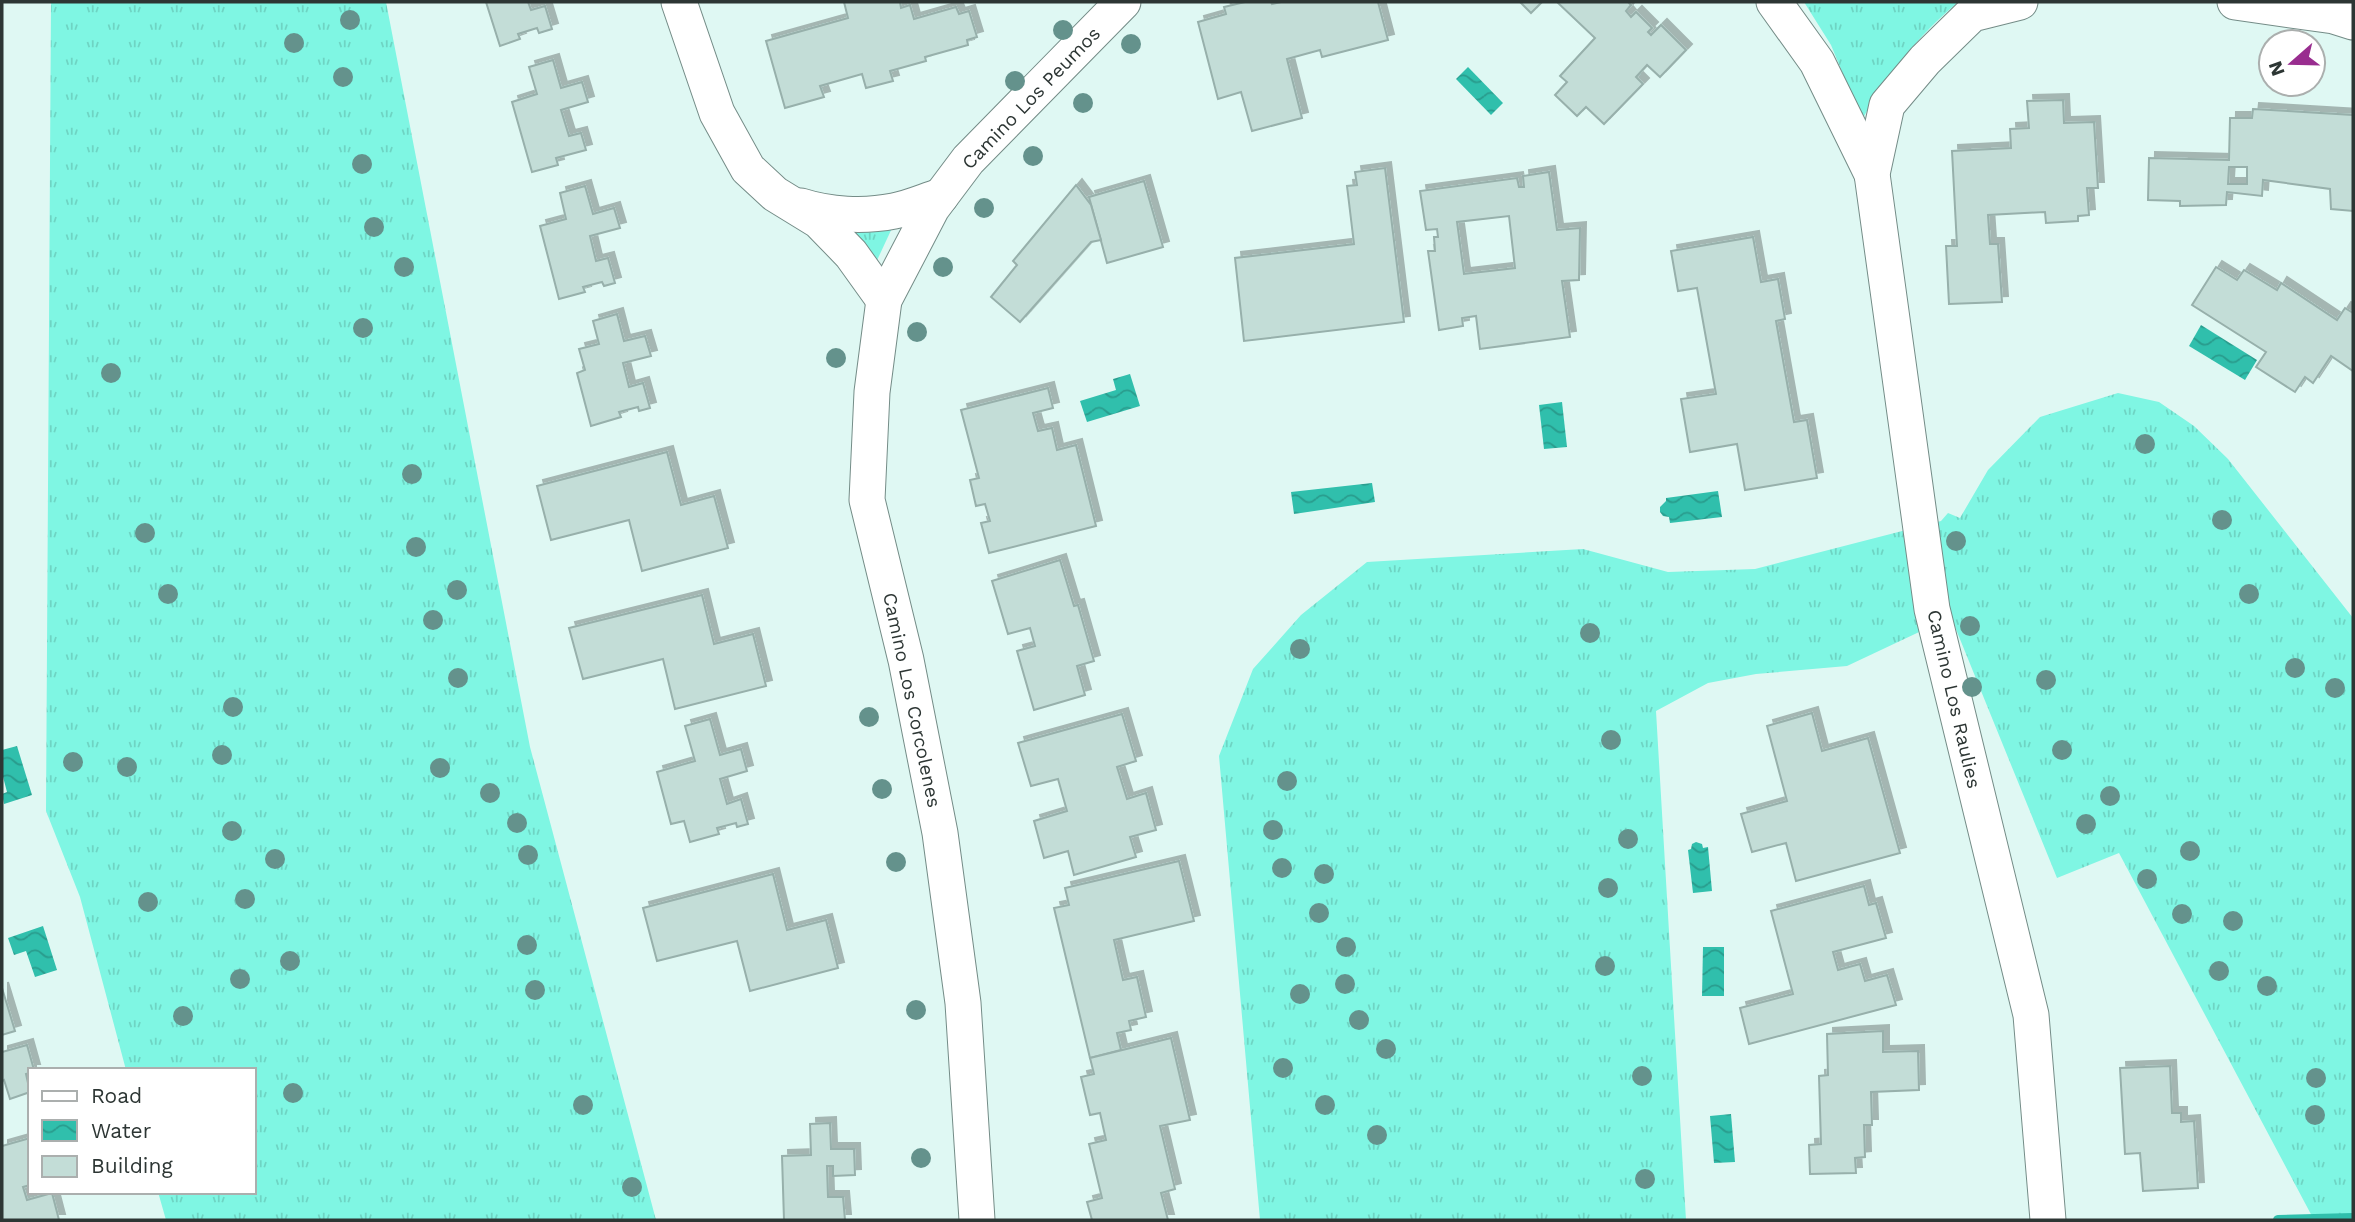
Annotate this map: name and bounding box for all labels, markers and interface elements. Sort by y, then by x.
street label: Camino Los Peumos [957,22,1105,174]
north arrow [2257,28,2327,98]
text: N [2263,58,2290,79]
street label: Camino Los Corcolenes [878,591,946,809]
street label: Camino Los Raulies [1922,607,1986,791]
legend [28,1068,256,1194]
text: Road [91,1083,142,1108]
text: Water [91,1118,152,1143]
text: Building [91,1153,173,1178]

